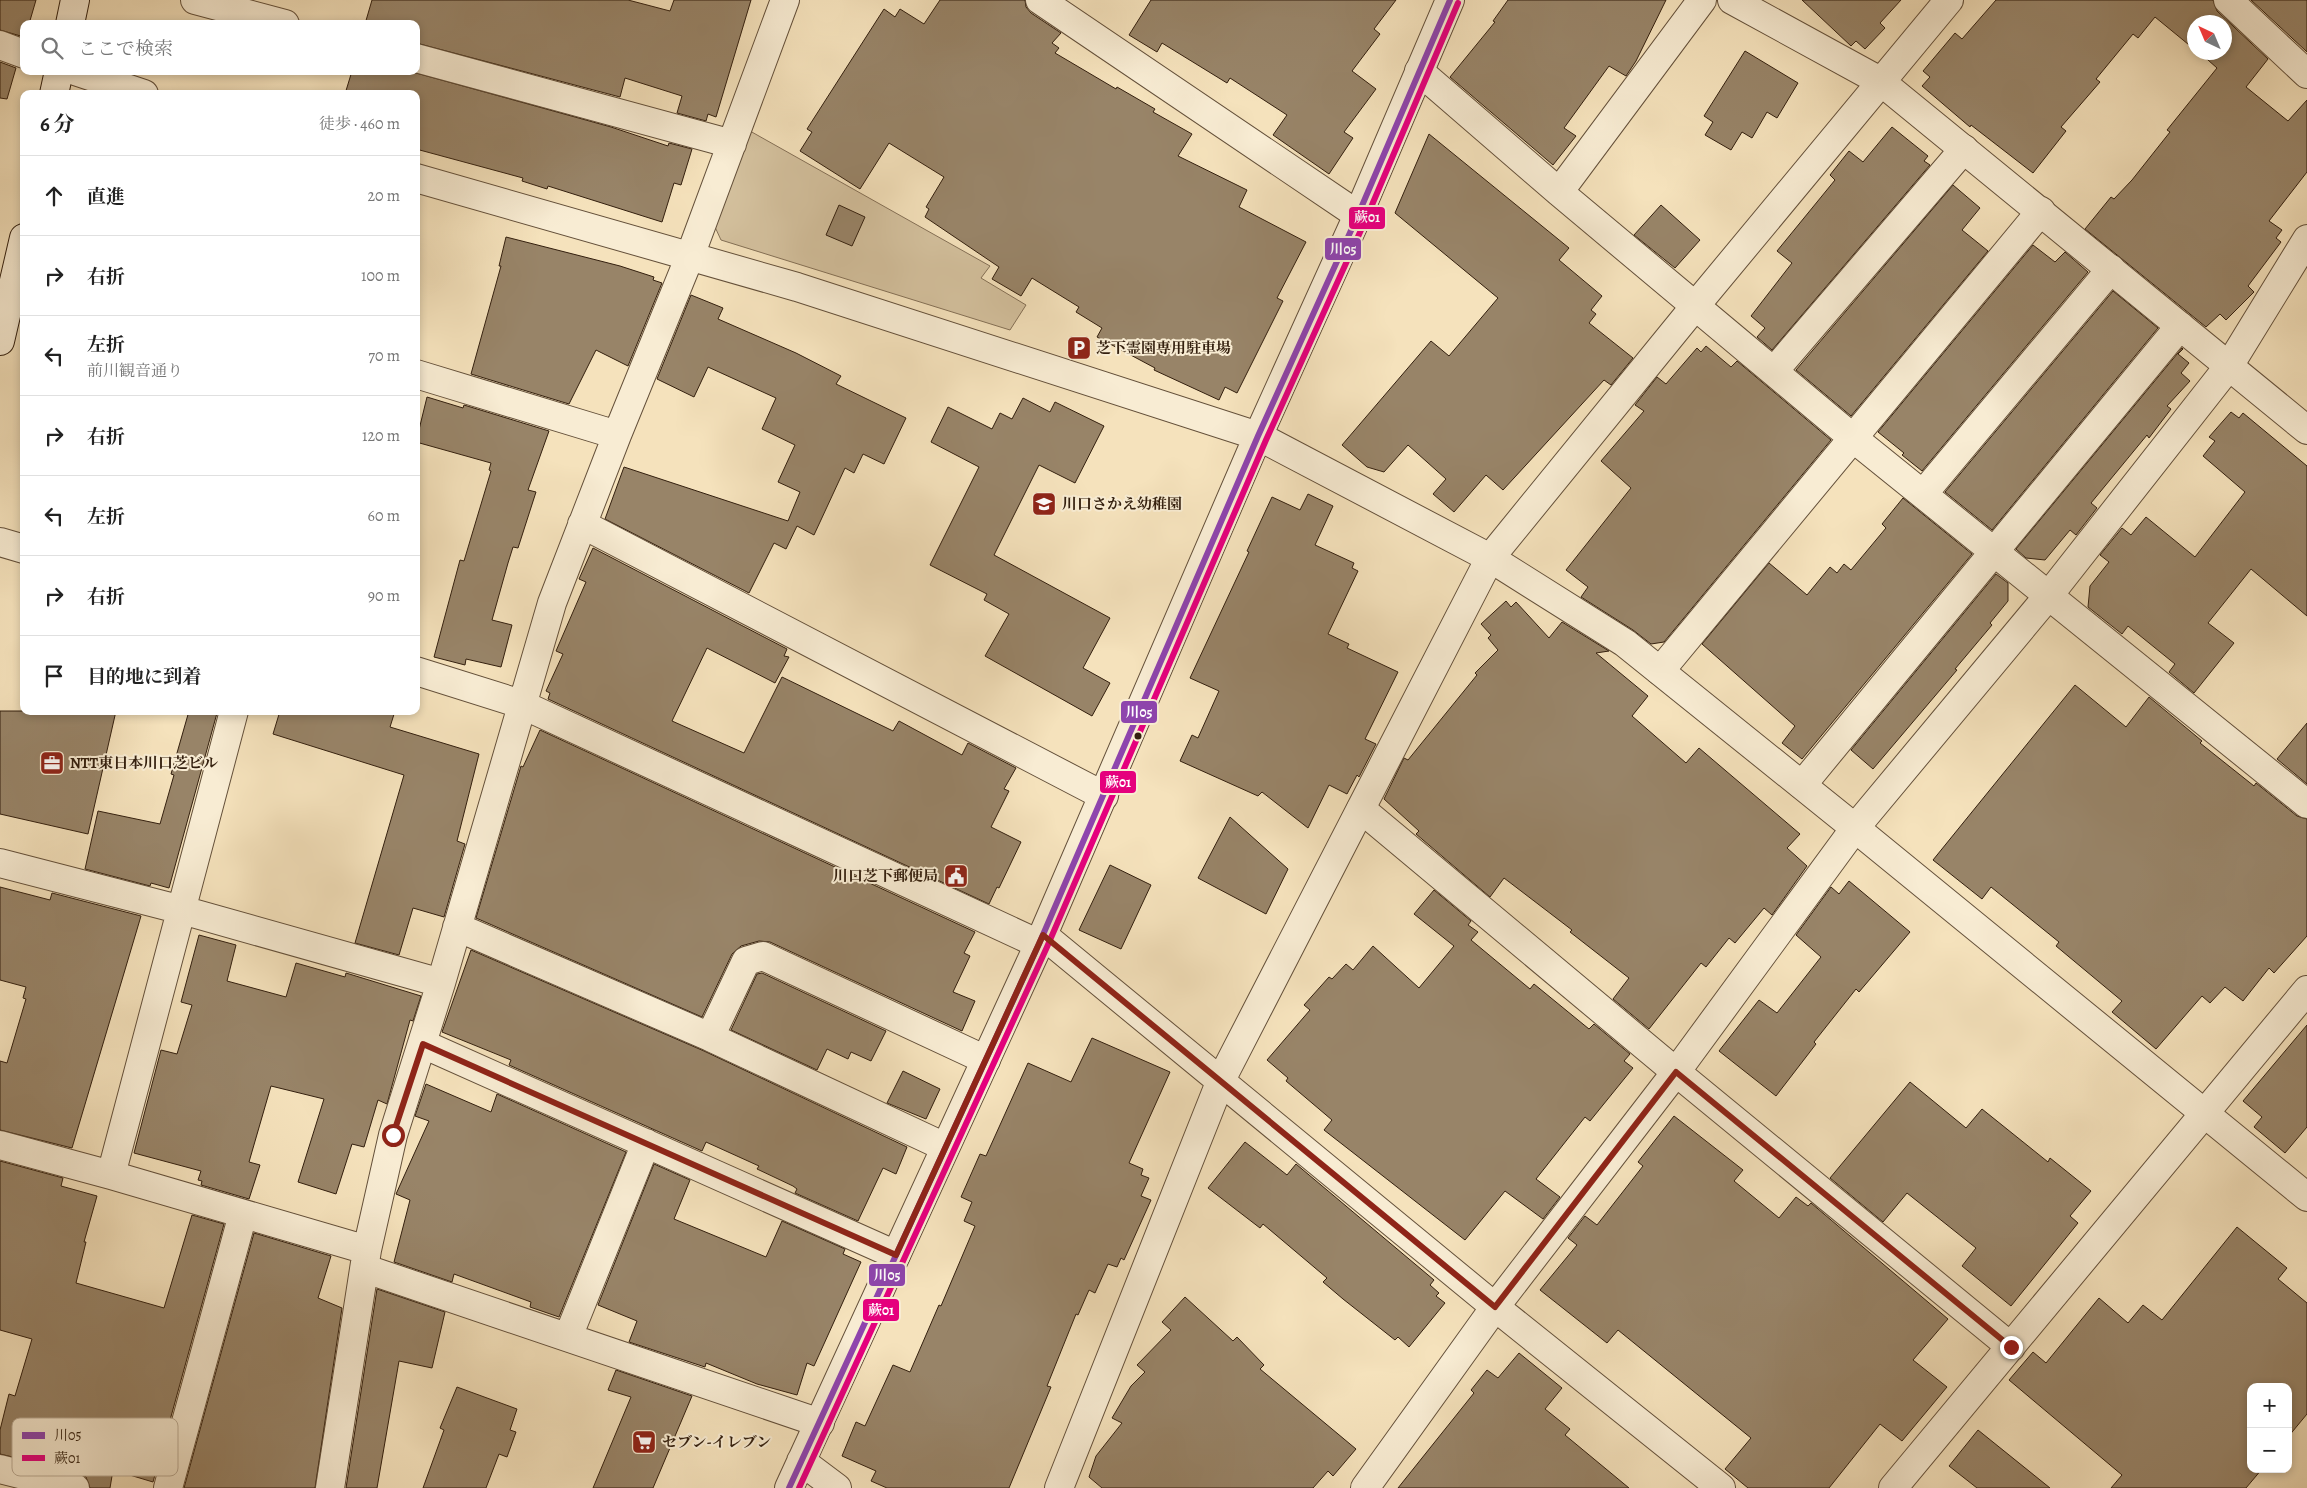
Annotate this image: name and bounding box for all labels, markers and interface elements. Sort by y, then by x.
north arrow [2187,15,2232,60]
search box [20,20,420,75]
icon: search [38,34,66,62]
text: ここで検索 [78,36,173,62]
text: 6 分 [40,110,74,138]
text: 徒歩 · 460 m [319,113,400,135]
icon: ahead [40,182,68,210]
text: 直進 [87,184,125,210]
text: 20 m [367,185,400,207]
line badge: 蕨01 [1348,206,1386,230]
text: 蕨01 [1354,208,1380,227]
line badge: 川05 [1324,237,1362,261]
text: 川05 [1329,240,1357,259]
icon: right [40,262,68,290]
text: 右折 [87,264,125,290]
text: 100 m [361,265,400,287]
text: 左折 [87,332,125,358]
parking icon: 芝下霊園専用駐車場 [1066,335,1092,361]
place label: 芝下霊園専用駐車場 [1096,338,1231,358]
icon: left [40,342,68,370]
text: 70 m [368,345,400,367]
text: 前川観音通り [87,360,183,382]
icon: right [40,422,68,450]
text: 右折 [87,424,125,450]
text: 120 m [362,425,400,447]
school or university icon: 川口さかえ幼稚園 [1031,491,1057,517]
place label: 川口さかえ幼稚園 [1062,494,1182,514]
icon: left [40,502,68,530]
text: 左折 [87,504,125,530]
text: 60 m [368,505,400,527]
icon: right [40,582,68,610]
text: 右折 [87,584,125,610]
text: 90 m [368,585,400,607]
icon: arrive [40,662,68,690]
text: 目的地に到着 [87,664,201,690]
line badge: 川05 [1120,700,1158,724]
text: 川05 [1125,703,1153,722]
unlabelled marker [1133,731,1143,741]
office icon: NTT東日本川口芝ビル [39,750,65,776]
place label: NTT東日本川口芝ビル [70,753,218,773]
line badge: 蕨01 [1099,770,1137,794]
text: 蕨01 [1105,773,1131,792]
public building icon: 川口芝下郵便局 [943,863,969,889]
place label: 川口芝下郵便局 [833,866,938,886]
route start [382,1124,405,1147]
line badge: 川05 [868,1263,906,1287]
text: 川05 [873,1266,901,1285]
line badge: 蕨01 [862,1298,900,1322]
text: 蕨01 [868,1301,894,1320]
route end [2000,1336,2023,1359]
map controls [2247,1383,2292,1473]
button: + [2247,1383,2292,1428]
legend [12,1418,178,1476]
text: 川05 [54,1426,81,1445]
button: − [2247,1428,2292,1473]
supermarket icon: セブン-イレブン [631,1429,657,1455]
place label: セブン-イレブン [662,1432,771,1452]
text: 蕨01 [54,1449,80,1468]

